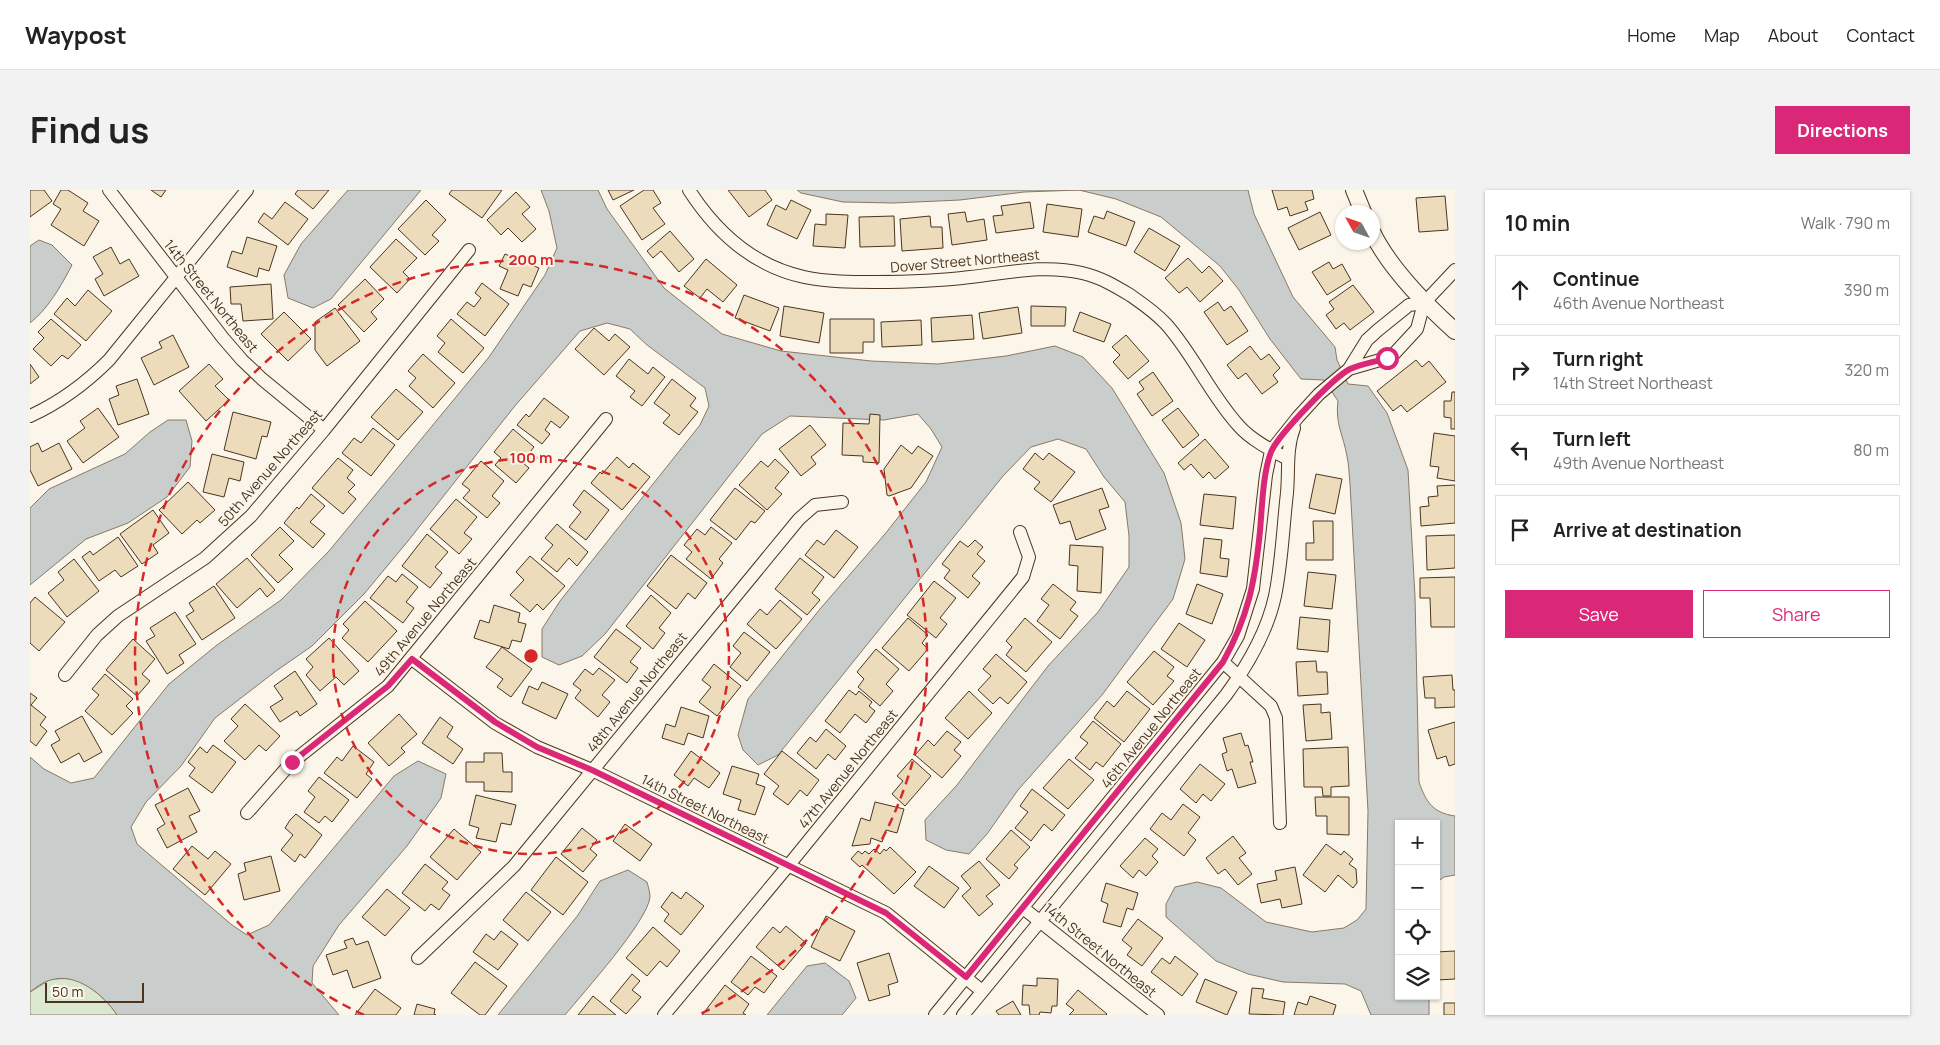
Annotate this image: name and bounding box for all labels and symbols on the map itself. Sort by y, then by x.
north arrow [1335,205,1380,250]
street label: 14th Street Northeast [160,235,263,356]
street label: Dover Street Northeast [890,244,1041,276]
text: 200 m [508,249,554,270]
route start [1376,347,1399,370]
street label: 50th Avenue Northeast [213,405,326,530]
text: 100 m [510,447,552,468]
street label: 49th Avenue Northeast [369,553,480,680]
street label: 48th Avenue Northeast [582,627,691,756]
centre of rings [522,647,540,665]
street label: 46th Avenue Northeast [1096,663,1205,792]
street label: 47th Avenue Northeast [794,705,902,832]
route end [281,751,304,774]
street label: 14th Street Northeast [638,769,773,848]
street label: 14th Street Northeast [1040,898,1161,1001]
scale bar [45,980,144,1003]

